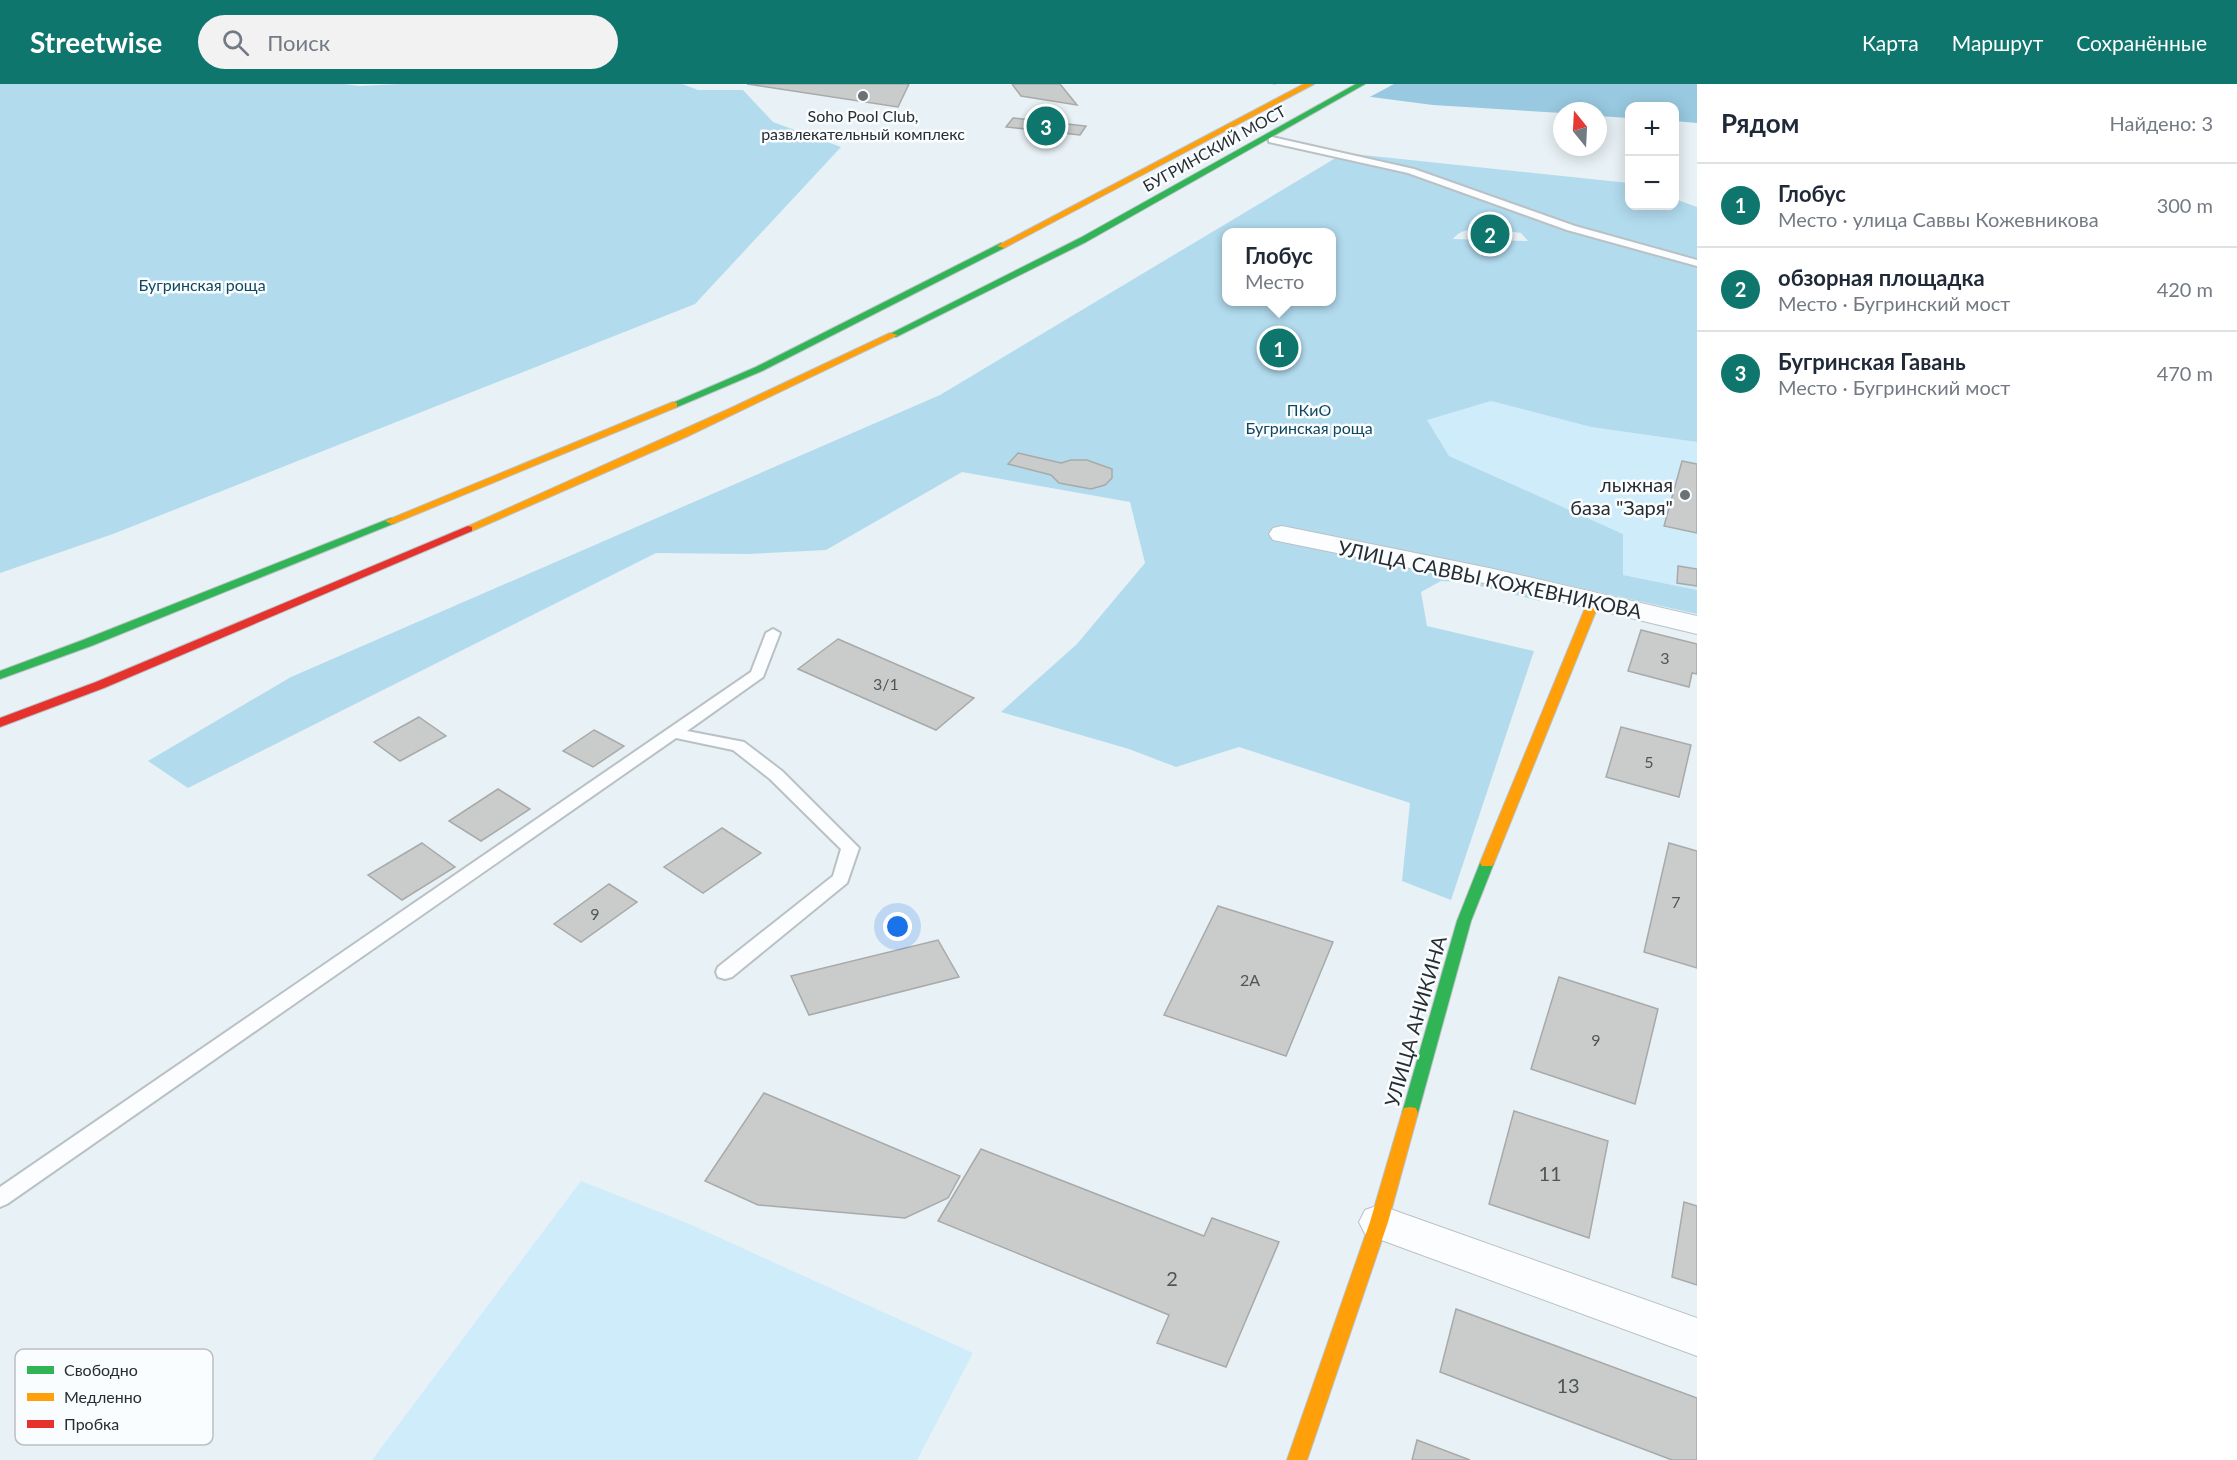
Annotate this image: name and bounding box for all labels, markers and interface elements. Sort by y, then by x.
search box [198,15,618,69]
text: Streetwise [30,25,162,59]
icon: search [219,26,252,59]
text: Поиск [267,29,330,56]
text: Карта [1862,30,1919,55]
text: Маршрут [1952,30,2043,55]
text: Сохранённые [2076,30,2207,55]
marker: Soho Pool Club, развлекательный комплекс [856,89,870,103]
street label: БУГРИНСКИЙ МОСТ [1139,101,1289,195]
north arrow [1553,102,1607,156]
map controls [1625,102,1679,210]
button: + [1625,102,1679,156]
pin: 3 [1026,104,1066,148]
place label: Soho Pool Club, развлекательный комплекс [761,106,965,143]
text: Рядом [1721,107,1799,139]
text: Найдено: 3 [2110,111,2213,135]
button: − [1625,156,1679,210]
text: Глобус [1778,180,1846,207]
text: 1 [1735,193,1746,217]
text: 300 m [2157,193,2213,217]
text: Место · улица Саввы Кожевникова [1778,207,2099,231]
pin: 2 [1470,212,1510,256]
popup [1222,228,1336,306]
text: Глобус [1245,242,1313,269]
text: обзорная площадка [1778,264,1985,291]
text: Место [1245,269,1304,293]
park label: Бугринская роща [138,275,266,294]
text: 2 [1735,277,1746,301]
text: 420 m [2157,277,2213,301]
text: Место · Бугринский мост [1778,291,2010,315]
pin: 1 [1260,326,1298,370]
text: Бугринская Гавань [1778,348,1966,375]
text: 3 [1735,361,1746,385]
text: 470 m [2157,361,2213,385]
text: Место · Бугринский мост [1778,375,2010,399]
park label: ПКиО Бугринская роща [1245,400,1373,437]
place label: лыжная база "Заря" [1570,472,1673,519]
marker: лыжная база "Заря" [1678,488,1692,502]
street label: УЛИЦА САВВЫ КОЖЕВНИКОВА [1336,535,1645,623]
house number: 3 [1660,648,1670,667]
house number: 3/1 [873,674,899,693]
house number: 5 [1644,752,1654,771]
house number: 7 [1671,892,1681,911]
house number: 9 [590,904,600,923]
your location [883,912,912,941]
street label: УЛИЦА АНИКИНА [1379,932,1451,1109]
house number: 2А [1240,970,1260,989]
house number: 9 [1591,1030,1601,1049]
house number: 11 [1538,1161,1562,1185]
house number: 2 [1166,1266,1178,1290]
legend [15,1349,213,1445]
text: Свободно [64,1360,138,1379]
house number: 13 [1556,1373,1580,1397]
text: Медленно [64,1387,142,1406]
text: Пробка [64,1414,119,1433]

